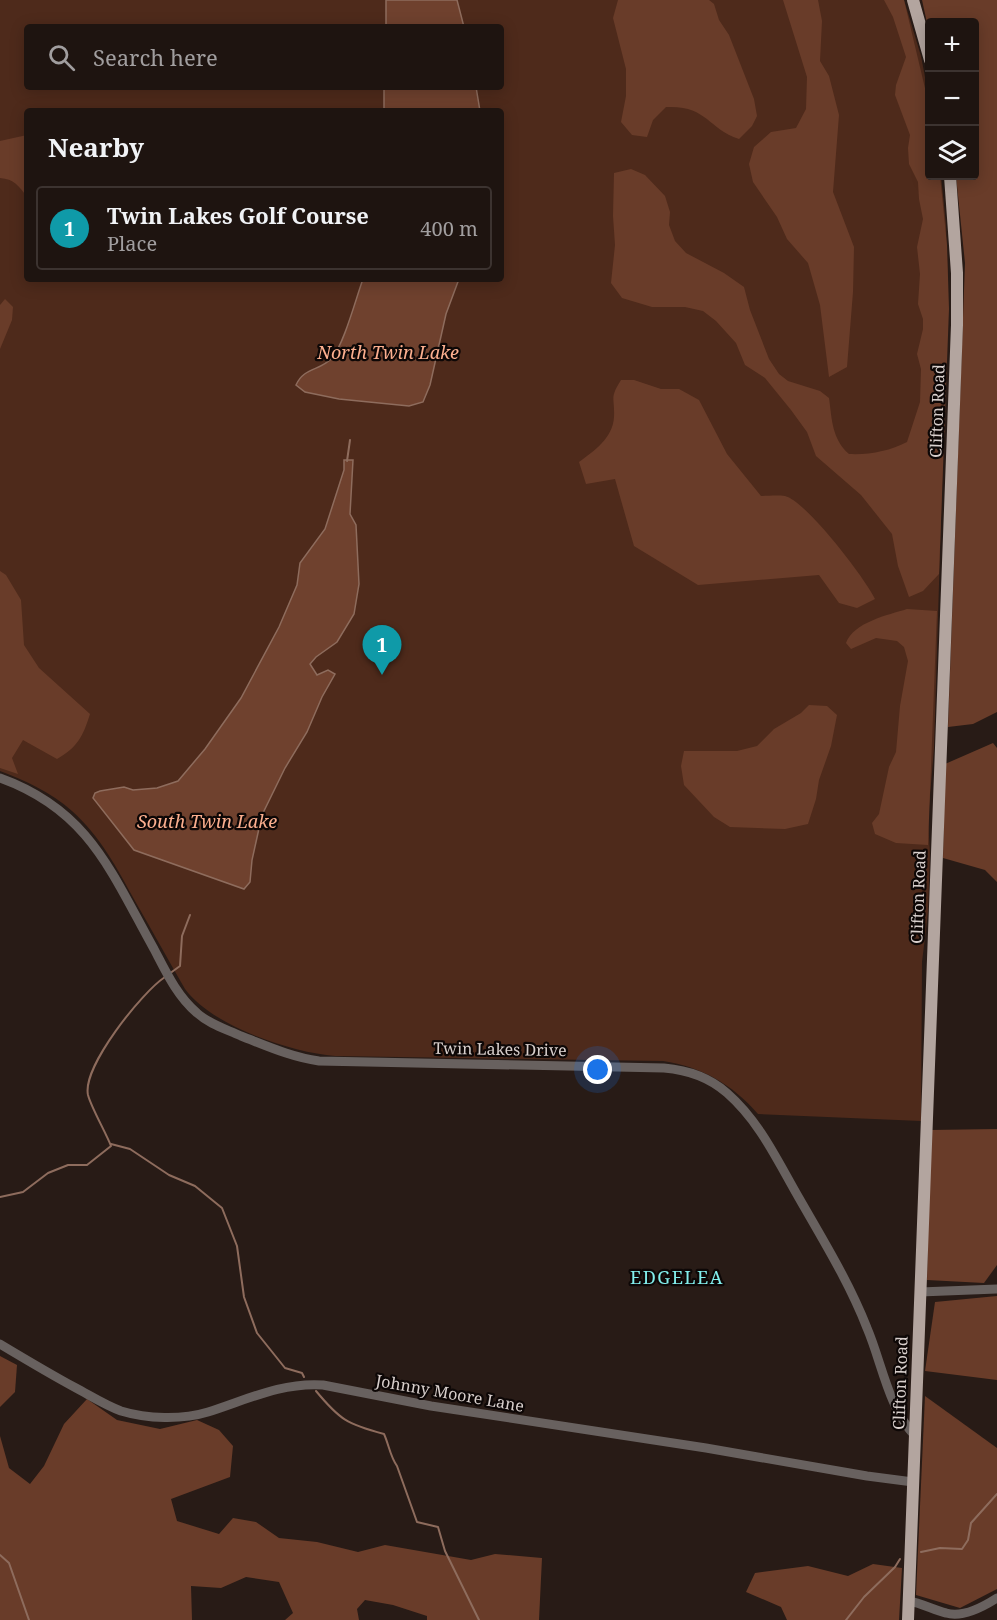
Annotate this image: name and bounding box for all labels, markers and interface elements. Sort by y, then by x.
map controls [925,18,979,180]
button: + [925,18,979,72]
search box [24,24,504,90]
icon: search [45,41,78,74]
text: Search here [93,42,218,72]
button: − [925,72,979,126]
button: layers [925,126,979,180]
text: Nearby [48,129,144,165]
text: Twin Lakes Golf Course [107,200,369,230]
text: 1 [64,215,75,242]
text: 400 m [420,215,478,242]
text: Place [107,230,157,257]
water label: North Twin Lake [316,340,459,364]
street label: Clifton Road [924,364,950,458]
pin: 1 [362,626,401,675]
water label: South Twin Lake [137,809,277,833]
street label: Clifton Road [905,850,931,944]
street label: Twin Lakes Drive [433,1037,567,1061]
your location [583,1055,612,1084]
district label: EDGELEA [630,1265,724,1289]
street label: Clifton Road [887,1336,913,1430]
street label: Johnny Moore Lane [373,1369,526,1417]

